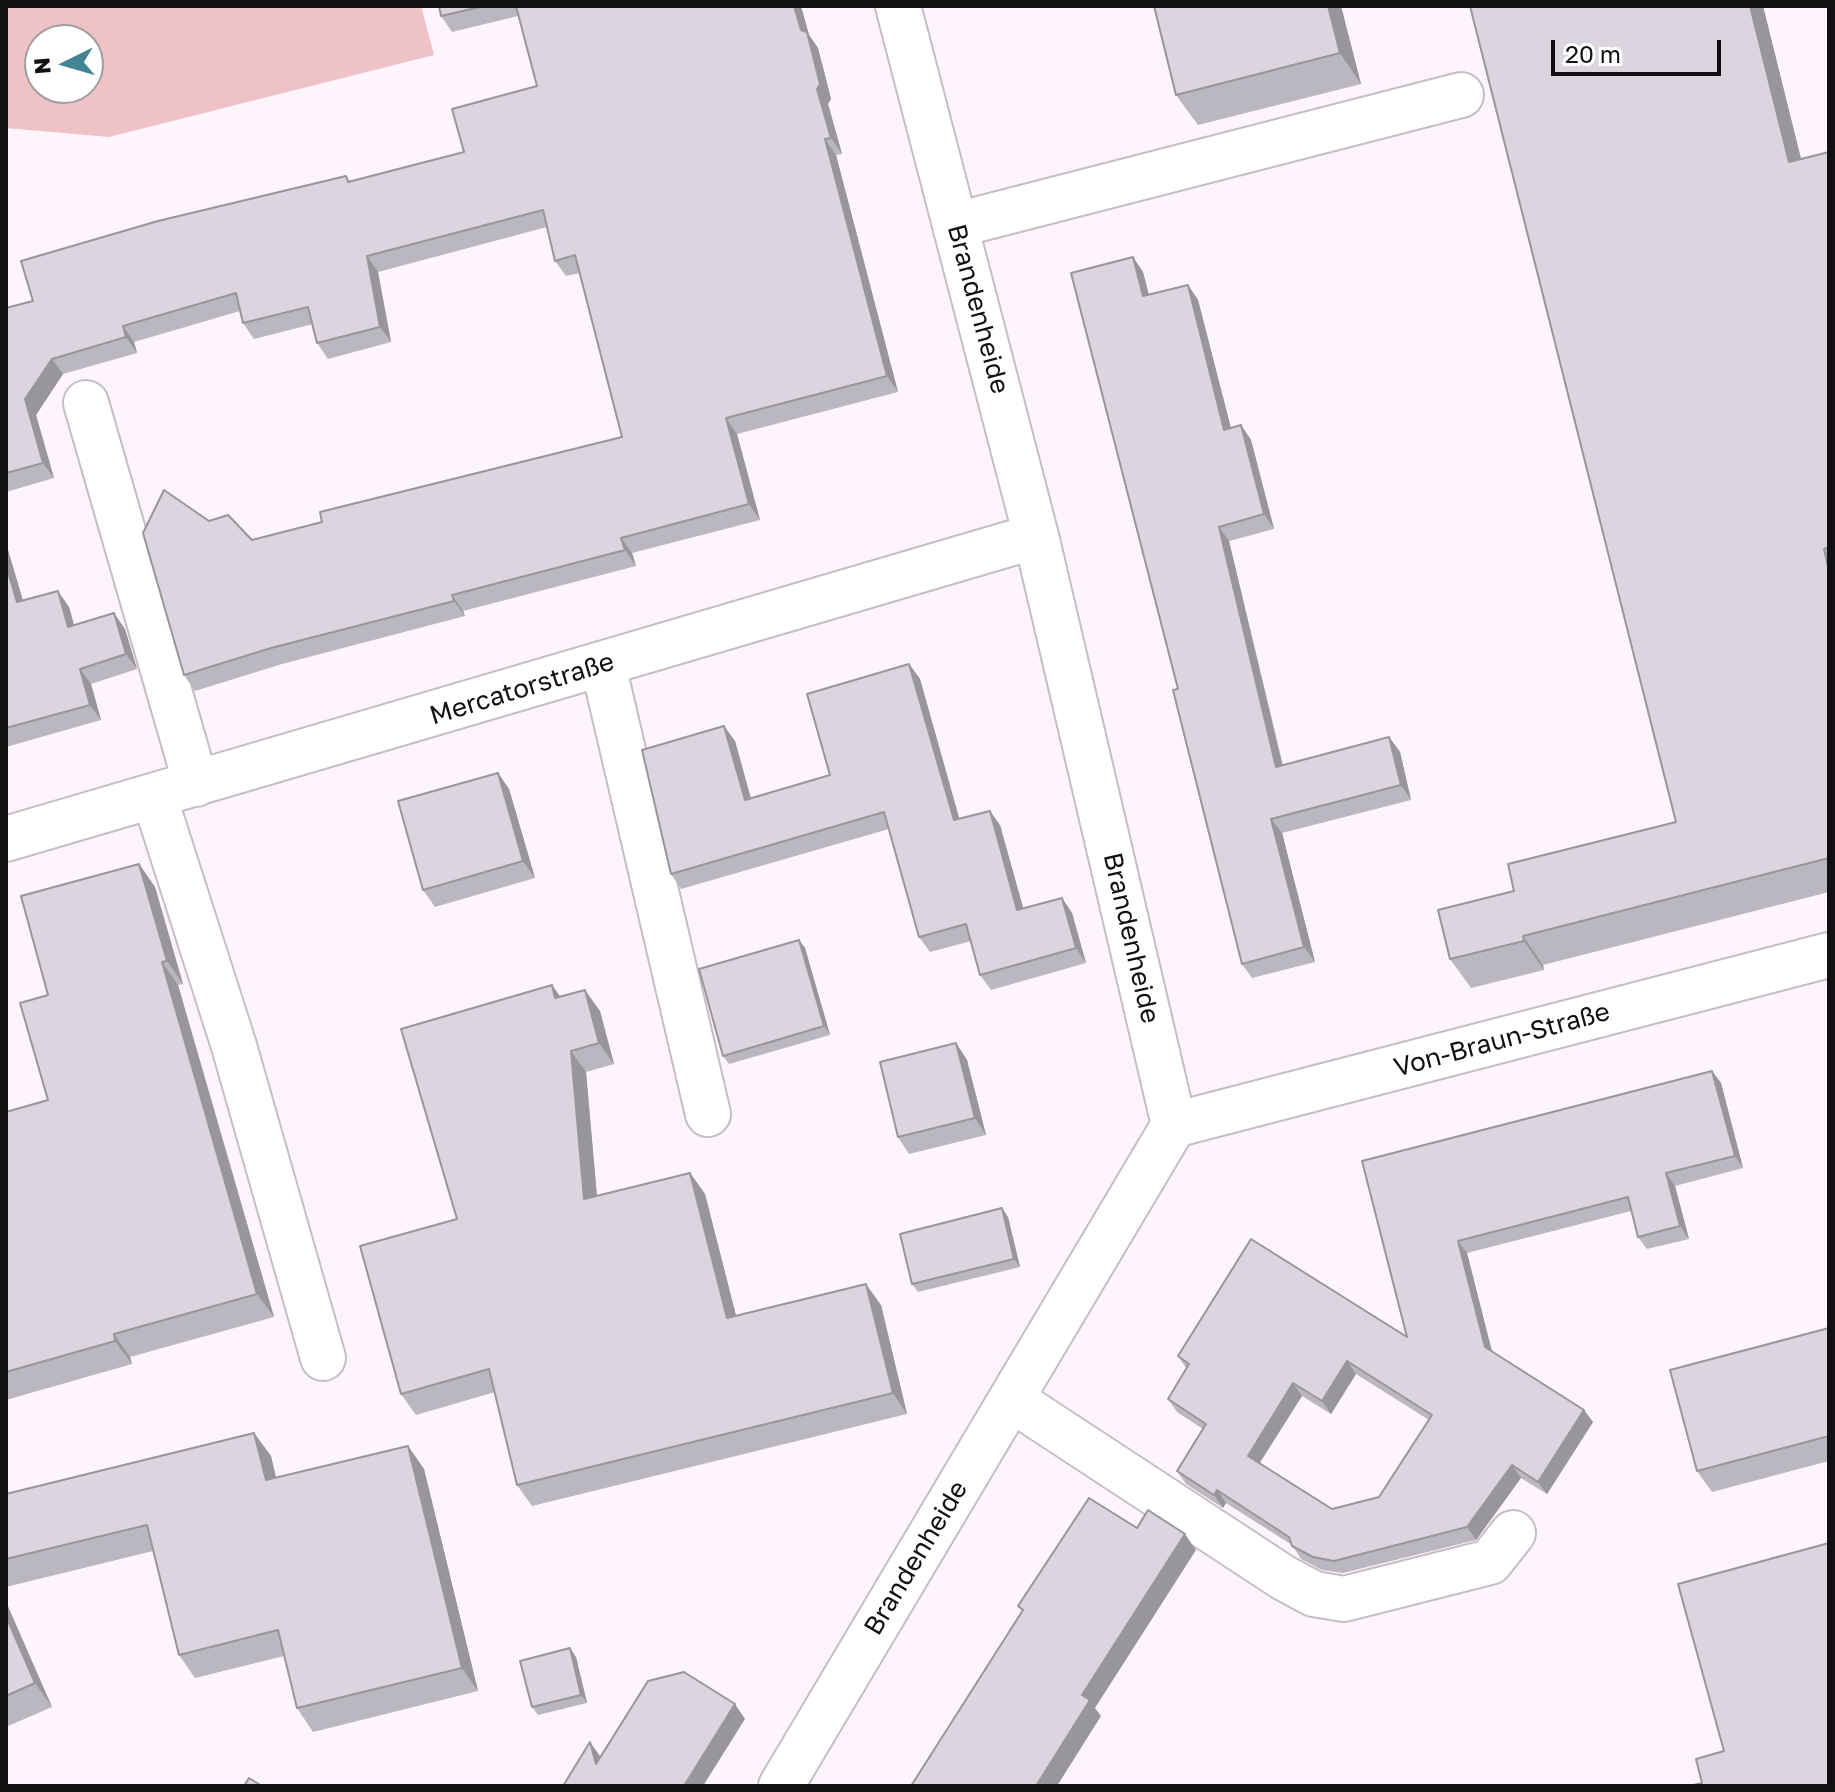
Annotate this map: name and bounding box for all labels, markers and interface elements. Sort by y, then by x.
north arrow [24,24,104,104]
scale bar [1555,24,1725,74]
text: 20 m [1565,39,1621,68]
text: N [27,56,56,75]
street label: Brandenheide [940,221,1016,397]
street label: Mercatorstraße [426,646,618,732]
street label: Brandenheide [1096,850,1166,1026]
street label: Von-Braun-Straße [1391,996,1613,1084]
street label: Brandenheide [858,1475,974,1641]

